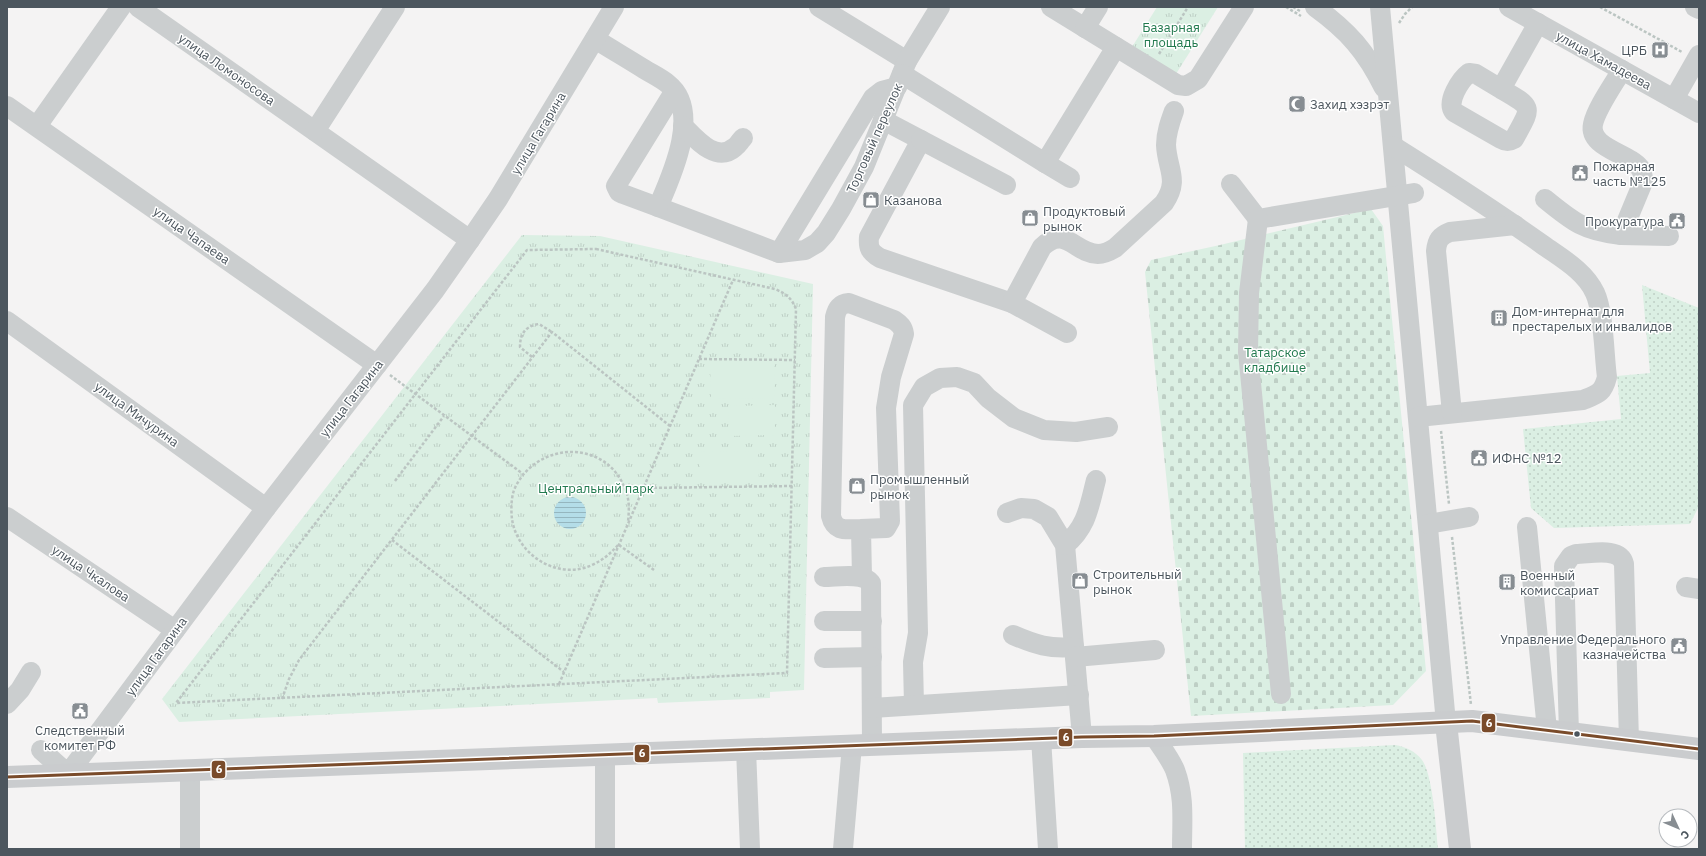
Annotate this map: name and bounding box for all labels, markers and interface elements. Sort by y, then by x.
park label: Базарная площадь [1142,19,1200,51]
street label: улица Хамадеева [1553,27,1654,94]
street label: улица Ломоносова [175,30,278,109]
hospital icon: ЦРБ [1650,40,1670,60]
place label: ЦРБ [1621,42,1647,59]
street label: Торговый переулок [843,81,906,196]
street label: улица Гагарина [507,89,570,178]
mosque icon: Захид хэзрэт [1287,94,1307,114]
place label: Захид хэзрэт [1310,96,1389,113]
place label: Пожарная часть №125 [1593,158,1666,190]
public building icon: Пожарная часть №125 [1570,163,1590,183]
shop icon: Казанова [861,190,881,210]
place label: Казанова [884,192,942,209]
street label: улица Чапаева [150,203,234,268]
place label: Продуктовый рынок [1043,203,1126,235]
shop icon: Продуктовый рынок [1020,208,1040,228]
public building icon: Прокуратура [1667,211,1687,231]
place label: Прокуратура [1585,213,1664,230]
place label: Дом-интернат для престарелых и инвалидов [1512,303,1672,335]
building icon: Дом-интернат для престарелых и инвалидов [1489,308,1509,328]
park label: Татарское кладбище [1244,344,1306,376]
street label: улица Гагарина [316,356,387,440]
street label: улица Мичурина [91,378,182,451]
public building icon: ИФНС №12 [1469,448,1489,468]
place label: ИФНС №12 [1492,450,1561,467]
place label: Промышленный рынок [870,471,970,503]
shop icon: Промышленный рынок [847,476,867,496]
park label: Центральный парк [538,480,654,497]
street label: улица Чкалова [49,541,133,606]
place label: Строительный рынок [1093,566,1182,598]
place label: Военный комиссариат [1520,567,1599,599]
shop icon: Строительный рынок [1070,571,1090,591]
building icon: Военный комиссариат [1497,572,1517,592]
street label: улица Гагарина [122,613,191,699]
place label: Управление Федерального казначейства [1500,631,1666,663]
public building icon: Управление Федерального казначейства [1669,636,1689,656]
public building icon: Следственный комитет РФ [70,701,90,721]
line badge: 6 [1481,713,1496,733]
text: 6 [1486,716,1493,730]
place label: Следственный комитет РФ [35,722,125,754]
line badge: 6 [1058,728,1073,747]
unlabelled marker [1572,729,1582,739]
text: 6 [1063,730,1070,744]
line badge: 6 [634,744,650,763]
text: 6 [639,746,646,760]
line badge: 6 [211,760,226,779]
text: 6 [216,762,223,776]
north arrow [1658,808,1698,848]
text: С [1678,828,1693,842]

